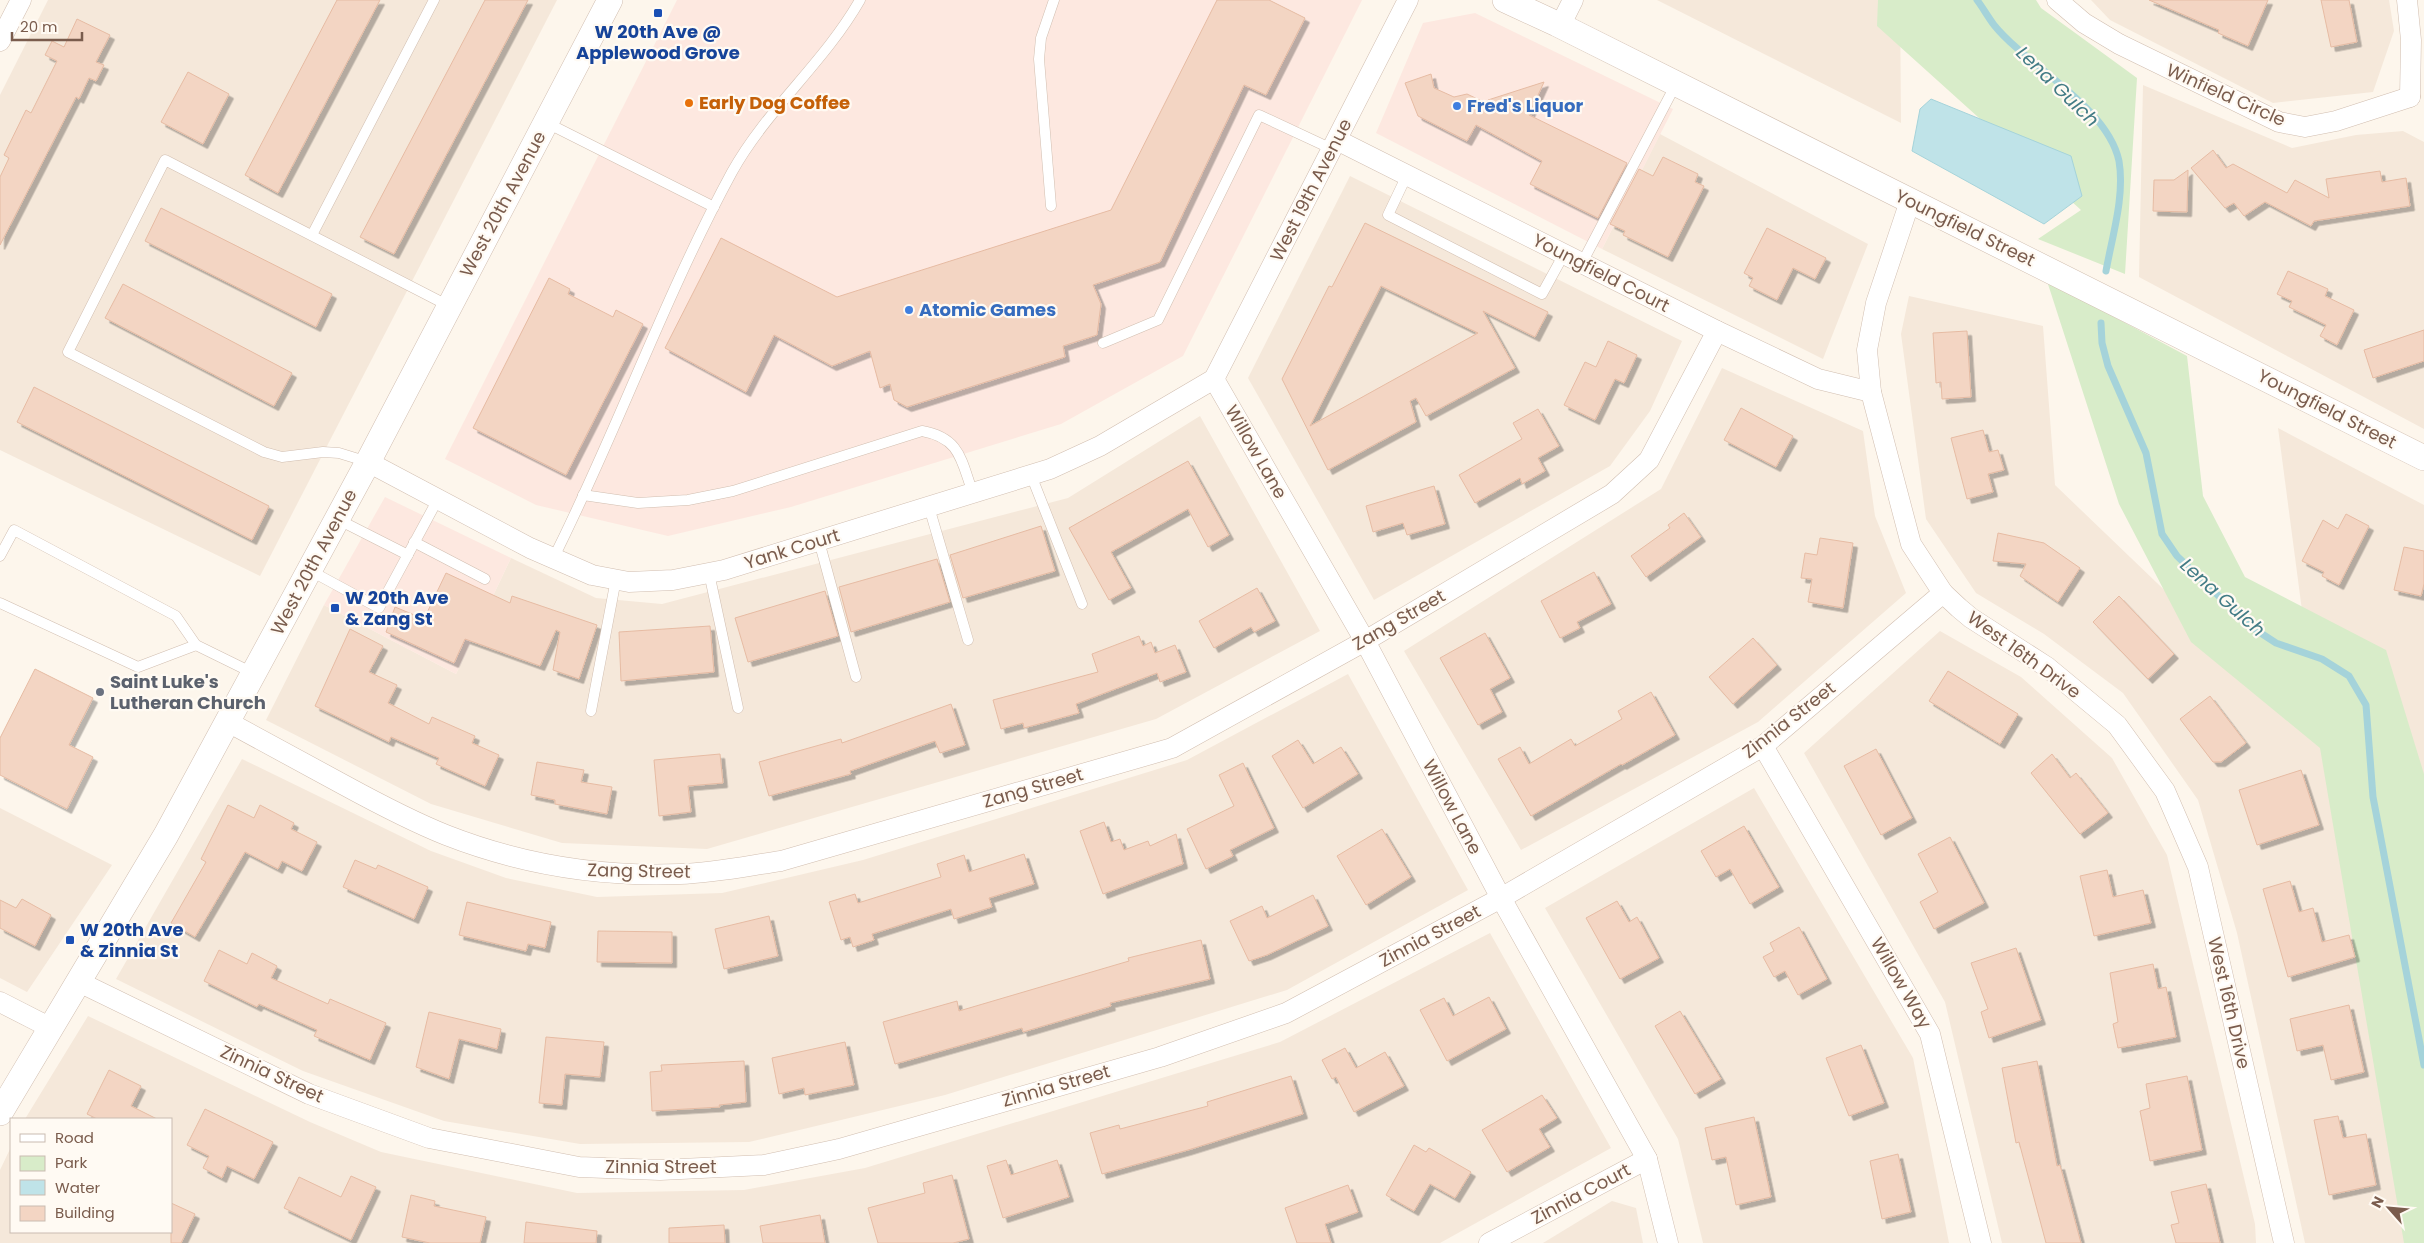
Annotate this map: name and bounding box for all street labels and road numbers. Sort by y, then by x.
street label: Winfield Circle [2163,57,2290,132]
street label: West 19th Avenue [1264,114,1357,265]
street label: West 20th Avenue [454,127,552,281]
street label: Youngfield Street [1891,183,2039,272]
street label: Youngfield Court [1529,227,1674,318]
street label: Youngfield Street [2253,363,2401,454]
street label: Willow Lane [1219,400,1293,503]
street label: West 20th Avenue [265,485,363,639]
street label: Yank Court [741,522,843,575]
street label: Zang Street [1348,583,1450,656]
street label: West 16th Drive [1962,605,2086,704]
street label: Zinnia Street [1737,675,1840,764]
street label: Willow Lane [1417,755,1488,859]
street label: Zang Street [980,761,1086,814]
street label: Zang Street [587,857,691,884]
street label: Zinnia Street [1375,898,1485,973]
street label: Willow Way [1865,932,1938,1033]
street label: West 16th Drive [2202,934,2257,1071]
street label: Zinnia Street [216,1039,328,1108]
street label: Zinnia Street [999,1058,1113,1113]
street label: Zinnia Street [605,1154,717,1179]
street label: Zinnia Court [1527,1157,1635,1230]

